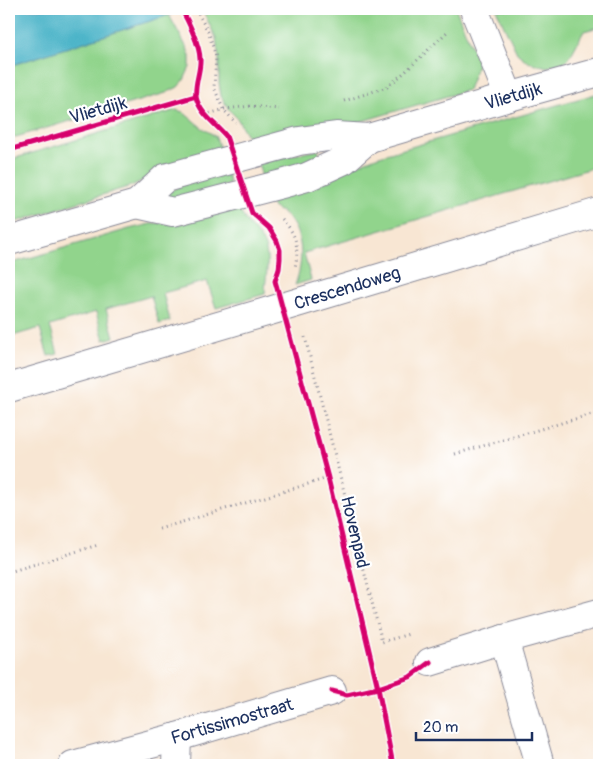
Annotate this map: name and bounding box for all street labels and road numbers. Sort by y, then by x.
street label: Vlietdijk [482,77,545,116]
street label: Vlietdijk [67,91,130,130]
street label: Crescendoweg [291,261,403,316]
street label: Hovenpad [335,494,374,571]
street label: Fortissimostraat [168,693,297,750]

